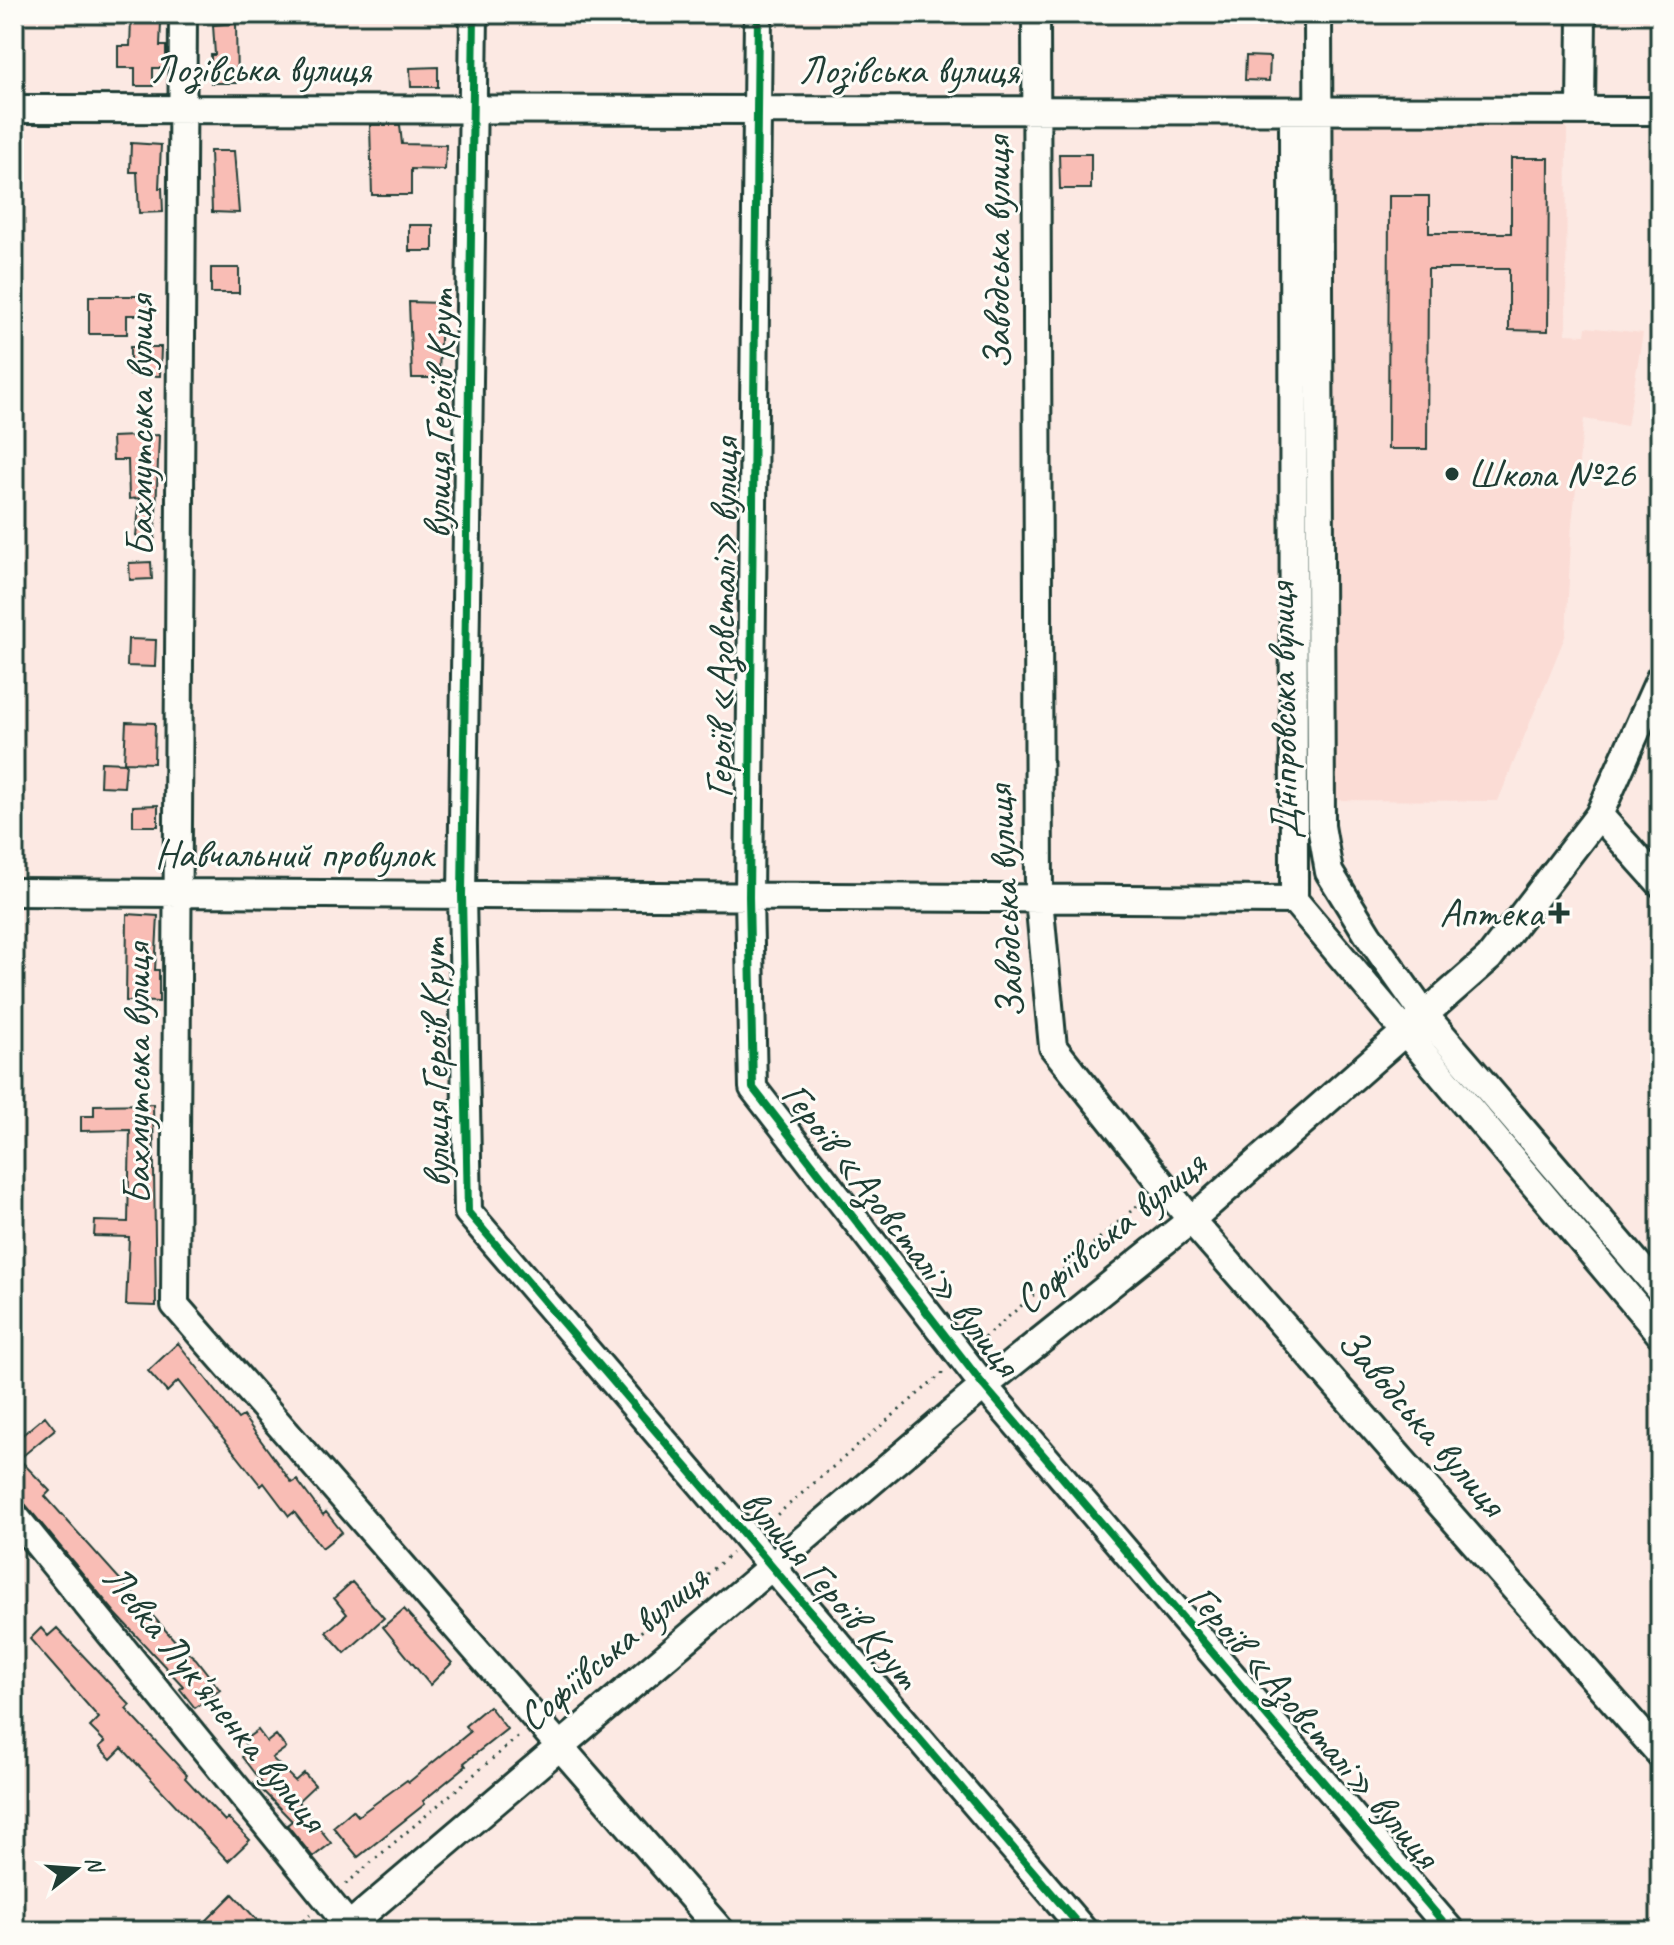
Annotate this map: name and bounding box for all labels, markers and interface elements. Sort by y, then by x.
street label: Лозівська вулиця [151,44,372,94]
street label: Лозівська вулиця [799,45,1020,95]
street label: Заводська вулиця [972,133,1022,370]
street label: вулиця Героїв Крут [412,287,466,539]
street label: Бахмутська вулиця [115,292,165,557]
street label: Героїв «Азовсталі» вулиця [694,434,750,798]
place label: Школа №26 [1468,449,1636,499]
marker: Школа №26 [1443,465,1461,483]
street label: Дніпровська вулиця [1256,580,1310,839]
street label: Заводська вулиця [974,781,1036,1020]
street label: Навчальний провулок [155,829,437,879]
place label: Аптека [1440,888,1546,938]
marker: Аптека [1550,904,1568,922]
street label: вулиця Героїв Крут [408,936,462,1188]
street label: Бахмутська вулиця [112,940,162,1205]
street label: Героїв «Азовсталі» вулиця [770,1072,1034,1389]
street label: Софіївська вулиця [1004,1138,1217,1325]
street label: Заводська вулиця [1327,1318,1520,1529]
street label: вулиця Героїв Крут [730,1478,933,1701]
street label: Софіївська вулиця [508,1553,719,1742]
street label: Левка Лук'яненка вулиця [92,1554,340,1844]
street label: Героїв «Азовсталі» вулиця [1177,1574,1453,1881]
north arrow [36,1829,116,1909]
text: N [79,1853,111,1877]

